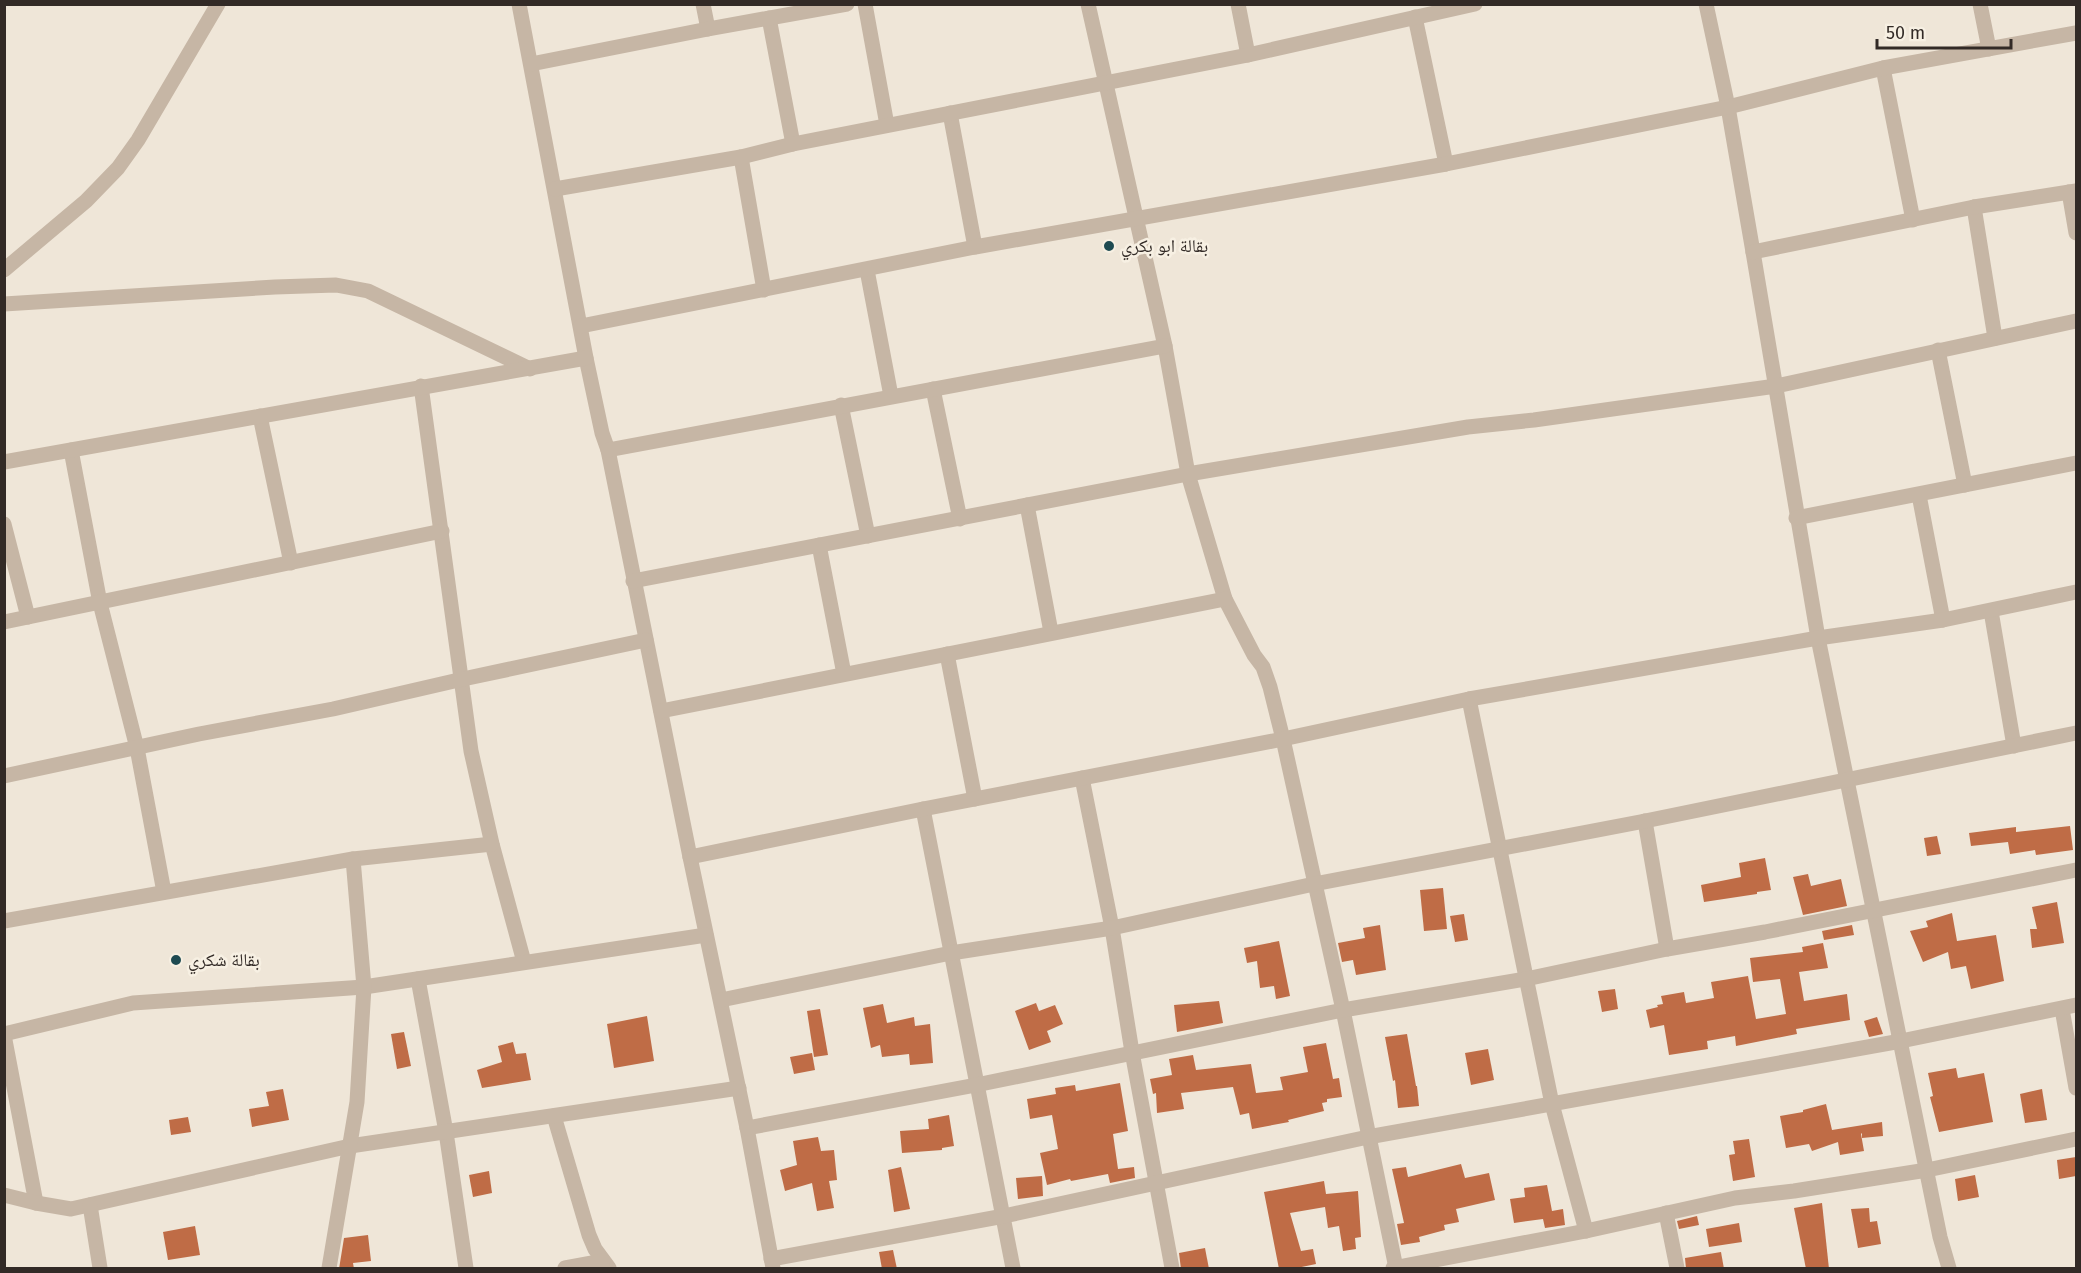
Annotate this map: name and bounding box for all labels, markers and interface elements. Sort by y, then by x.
scale bar [1877,12,2010,50]
text: 50 m [1886,22,1925,44]
place label: بقالة ابو بكري [1121,235,1208,261]
marker: بقالة ابو بكري [1102,239,1116,253]
place label: بقالة شكري [188,949,260,975]
marker: بقالة شكري [169,953,183,967]

